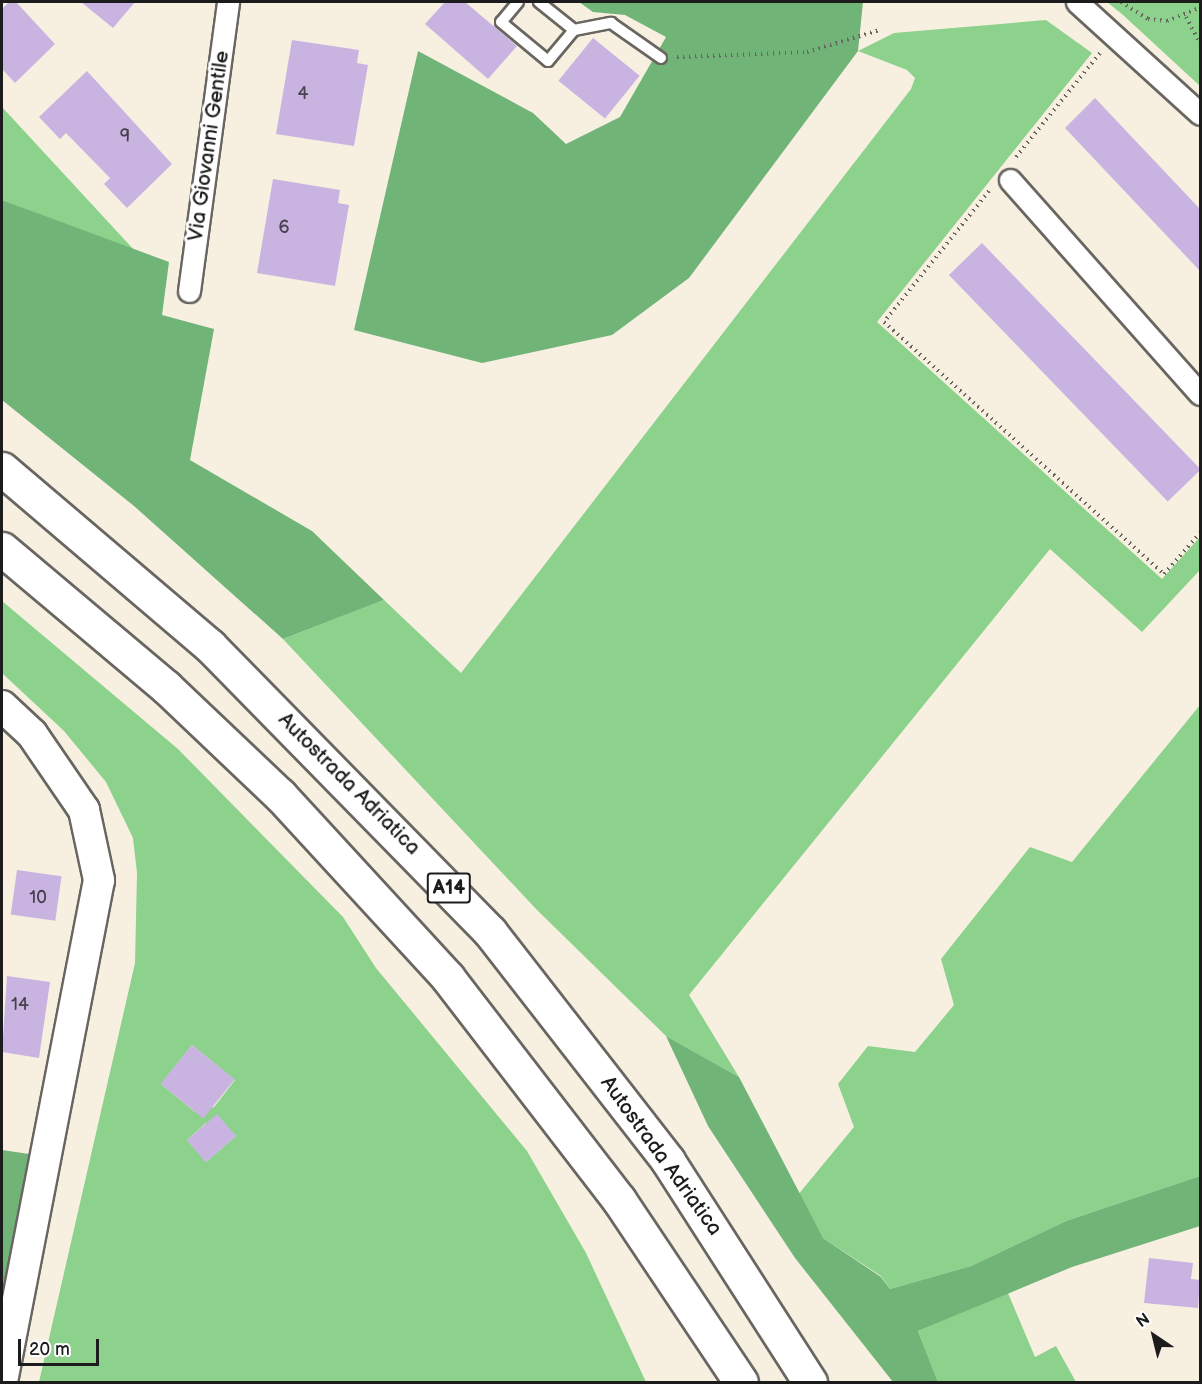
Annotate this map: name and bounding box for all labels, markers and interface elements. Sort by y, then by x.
street label: Via Giovanni Gentile [183,49,235,243]
house number: 4 [298,83,308,105]
house number: 9 [120,126,130,148]
house number: 6 [279,217,289,239]
street label: Autostrada Adriatica [273,708,425,860]
road number: A14 [426,871,472,905]
house number: 10 [29,887,47,909]
house number: 14 [11,994,29,1016]
street label: Autostrada Adriatica [595,1071,727,1241]
north arrow [1124,1306,1184,1366]
text: N [1133,1310,1154,1332]
scale bar [21,1327,102,1365]
text: 20 m [29,1339,70,1360]

